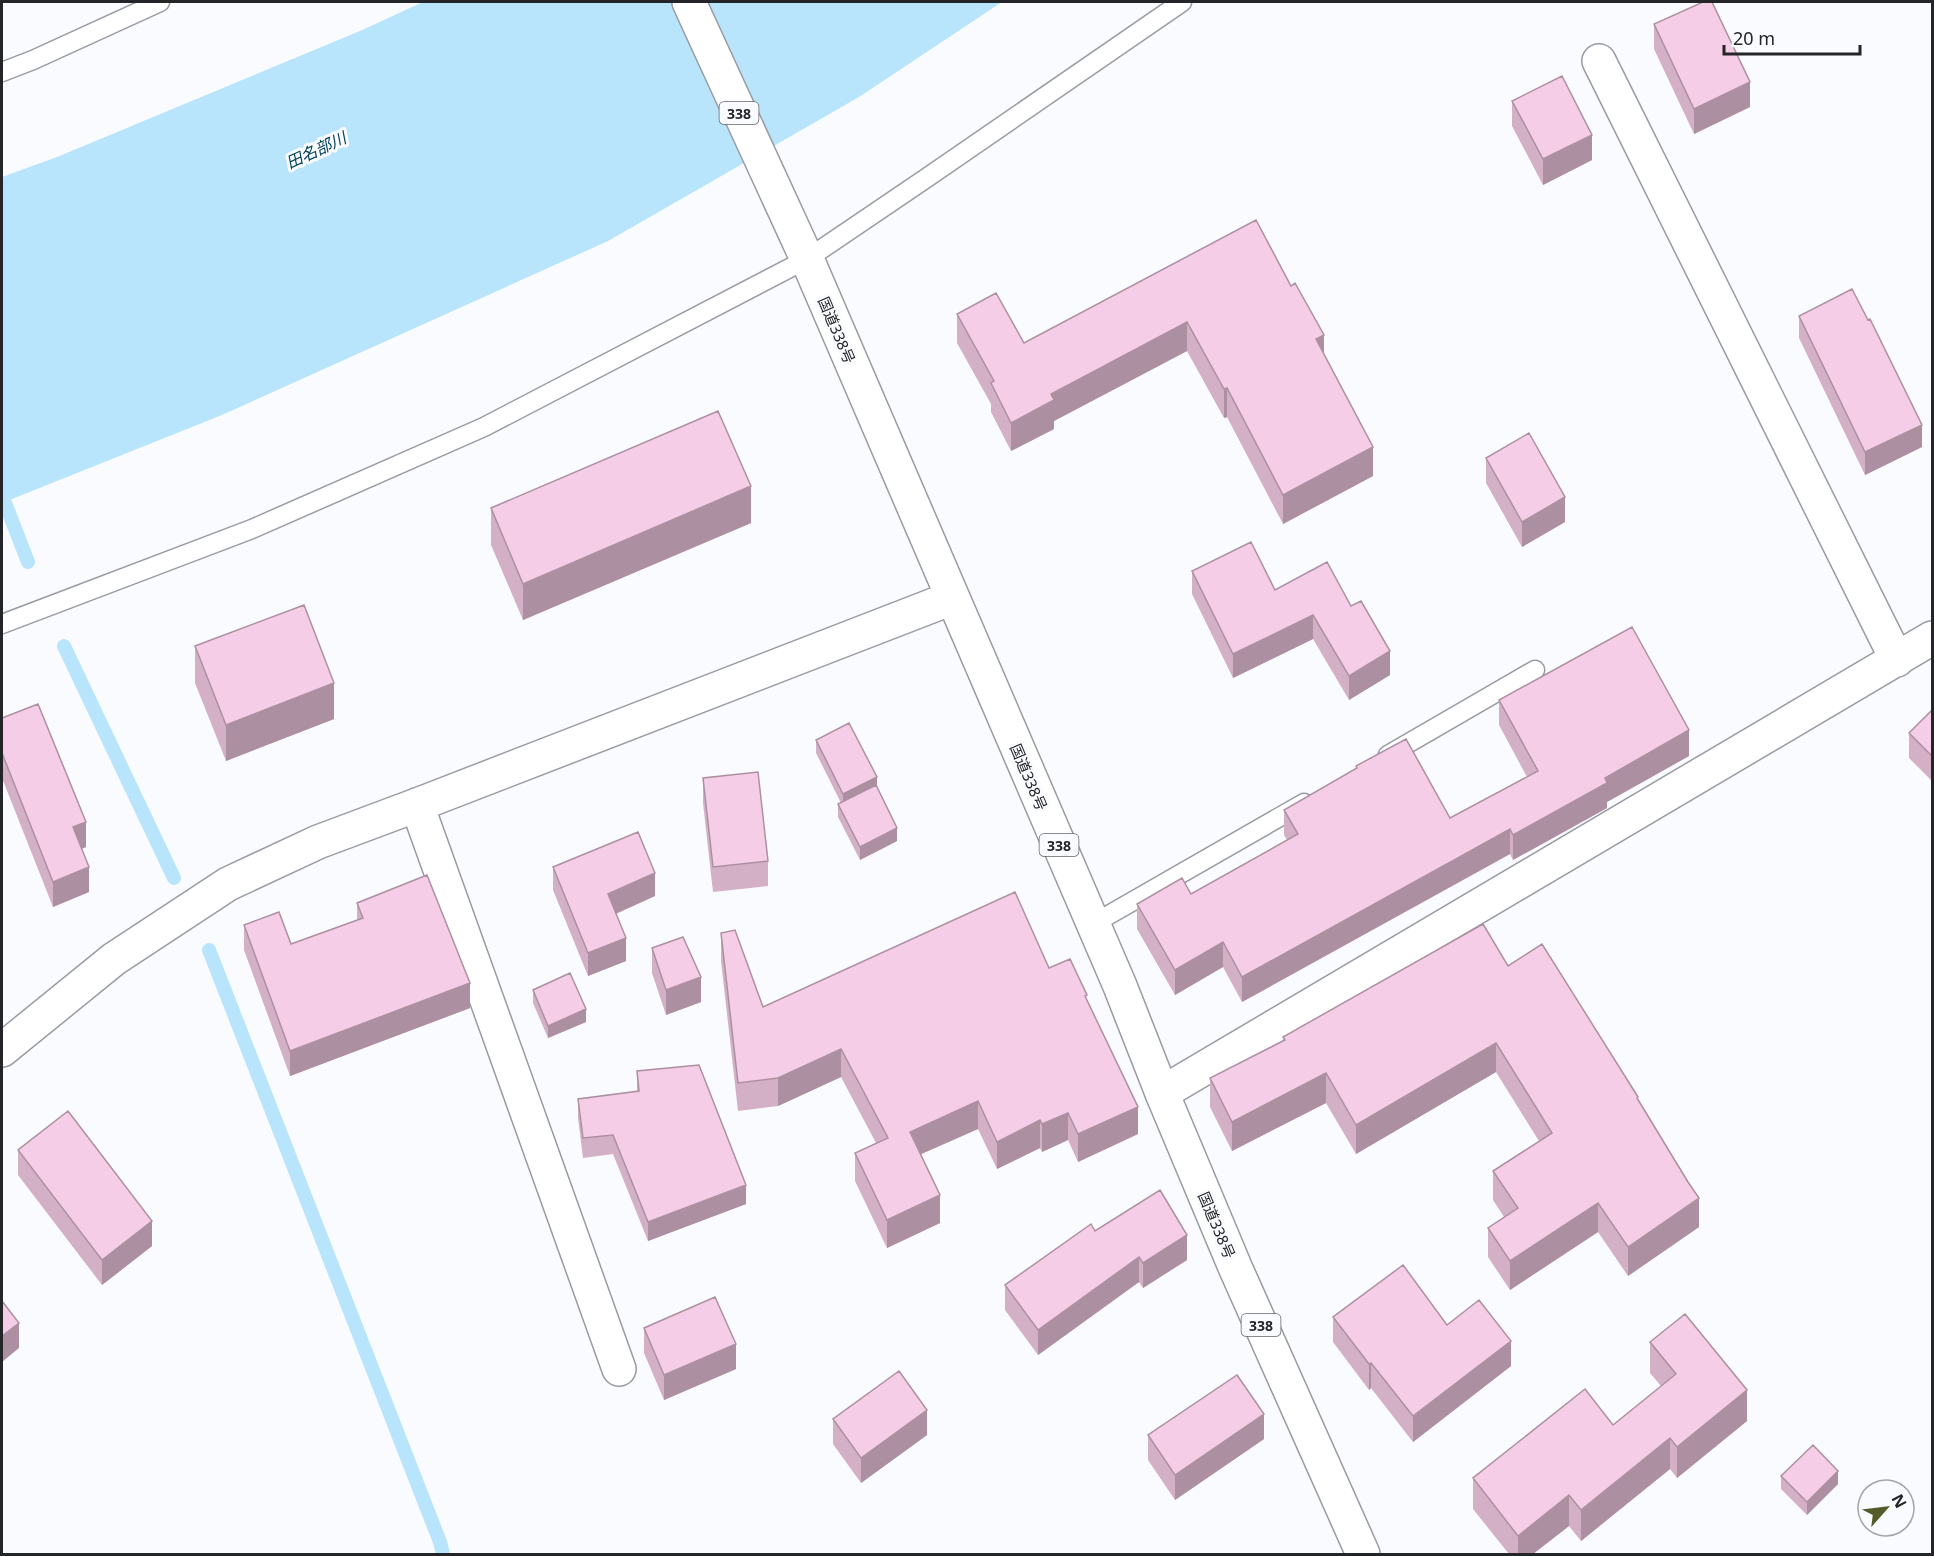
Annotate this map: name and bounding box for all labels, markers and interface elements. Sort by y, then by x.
scale bar [1724,18,1860,56]
text: 20 m [1733,26,1775,50]
road number: 338 [720,102,758,124]
water label: 田名部川 [282,126,351,173]
street label: 国道338号 [814,294,860,366]
street label: 国道338号 [1006,741,1052,813]
road number: 338 [1040,834,1078,856]
street label: 国道338号 [1194,1189,1240,1261]
road number: 338 [1242,1314,1280,1336]
north arrow [1856,1478,1916,1538]
text: N [1886,1490,1912,1512]

